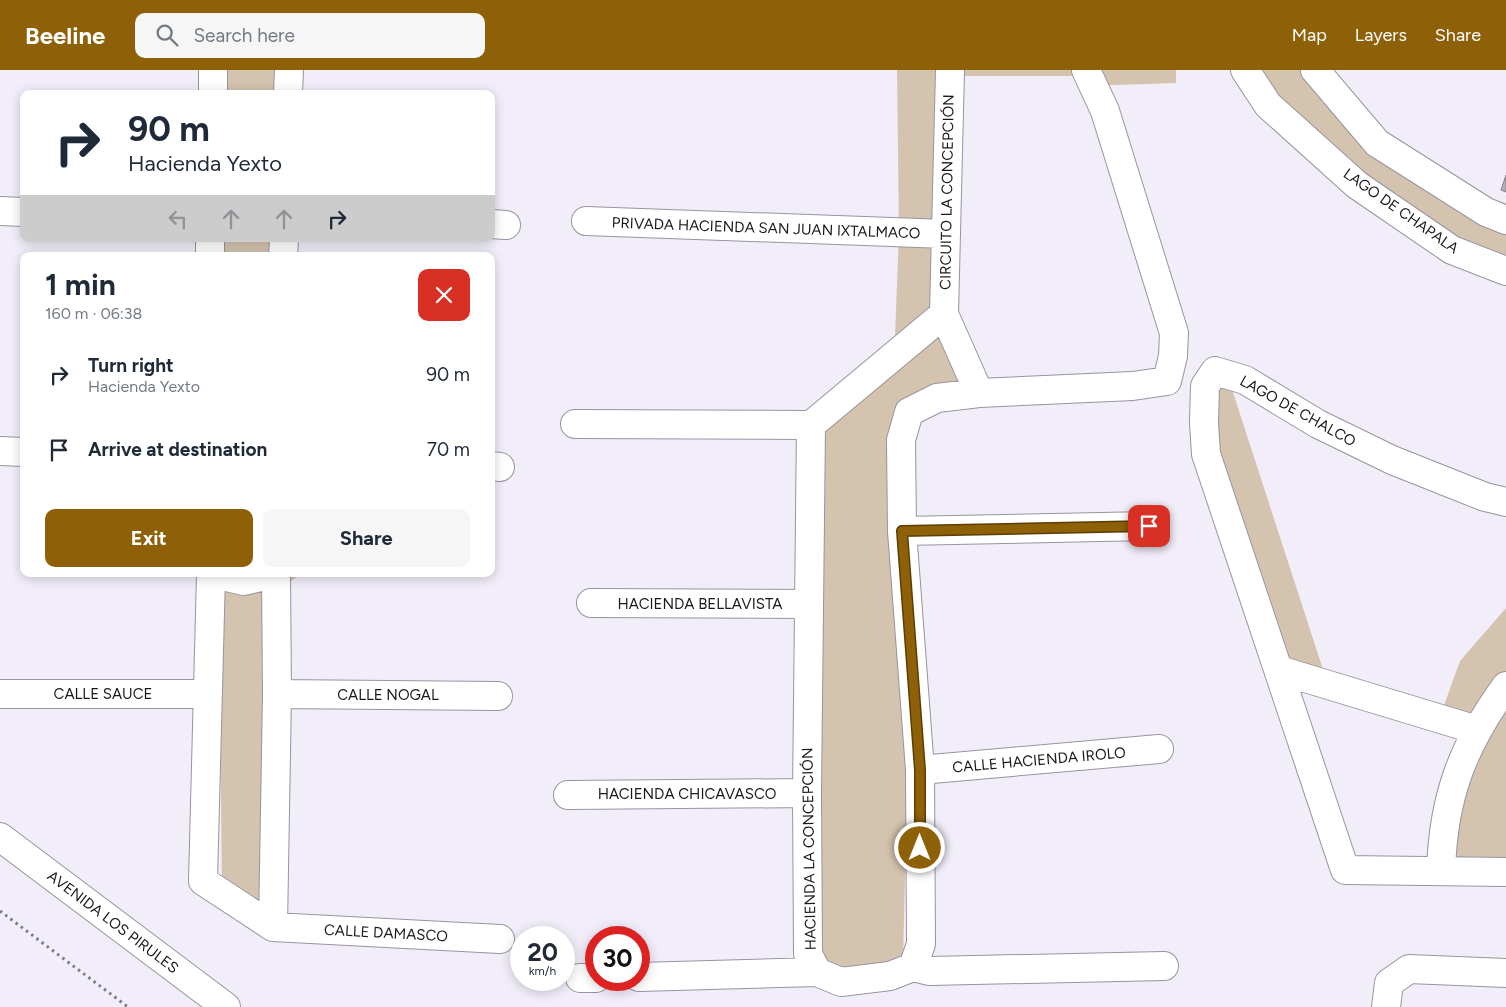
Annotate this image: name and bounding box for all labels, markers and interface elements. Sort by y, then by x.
search box [135,13,485,58]
text: Beeline [25,21,105,50]
icon: search [153,21,181,49]
text: Search here [193,24,295,47]
text: Map [1292,24,1327,46]
text: Layers [1355,24,1407,46]
text: Share [1435,24,1481,46]
street label: CIRCUITO LA CONCEPCIÓN [936,94,958,290]
text: 90 m [128,108,210,150]
icon: right [45,110,110,175]
text: Hacienda Yexto [128,150,282,177]
street label: LAGO DE CHAPALA [1340,165,1462,257]
icon: left [164,205,192,233]
icon: ahead [217,205,245,233]
icon: ahead [270,205,298,233]
icon: right [323,205,351,233]
street label: PRIVADA HACIENDA SAN JUAN IXTALMACO [611,214,921,242]
text: 1 min [45,266,116,303]
button: close [418,269,470,321]
text: 160 m · 06:38 [45,304,142,323]
text: Turn right [88,354,174,377]
icon: right [45,361,73,389]
text: 90 m [426,363,470,386]
street label: LAGO DE CHALCO [1237,372,1359,450]
text: Hacienda Yexto [88,377,200,396]
icon: arrive [45,436,73,464]
text: Arrive at destination [88,438,267,461]
text: 70 m [427,438,470,461]
pin [1128,505,1170,547]
button: Exit [45,509,253,567]
button: Share [263,509,470,567]
icon: arrive [1135,512,1163,540]
street label: HACIENDA BELLAVISTA [618,595,782,613]
street label: CALLE SAUCE [54,685,152,703]
street label: CALLE NOGAL [337,686,439,704]
street label: CALLE HACIENDA IROLO [952,743,1126,777]
street label: HACIENDA LA CONCEPCIÓN [798,747,820,951]
street label: HACIENDA CHICAVASCO [598,785,776,803]
position arrow [893,821,945,873]
street label: AVENIDA LOS PIRULES [44,867,182,977]
street label: CALLE DAMASCO [324,921,448,945]
speed limit sign: 30 [585,926,650,991]
text: 20 [527,937,558,967]
text: km/h [529,964,556,978]

